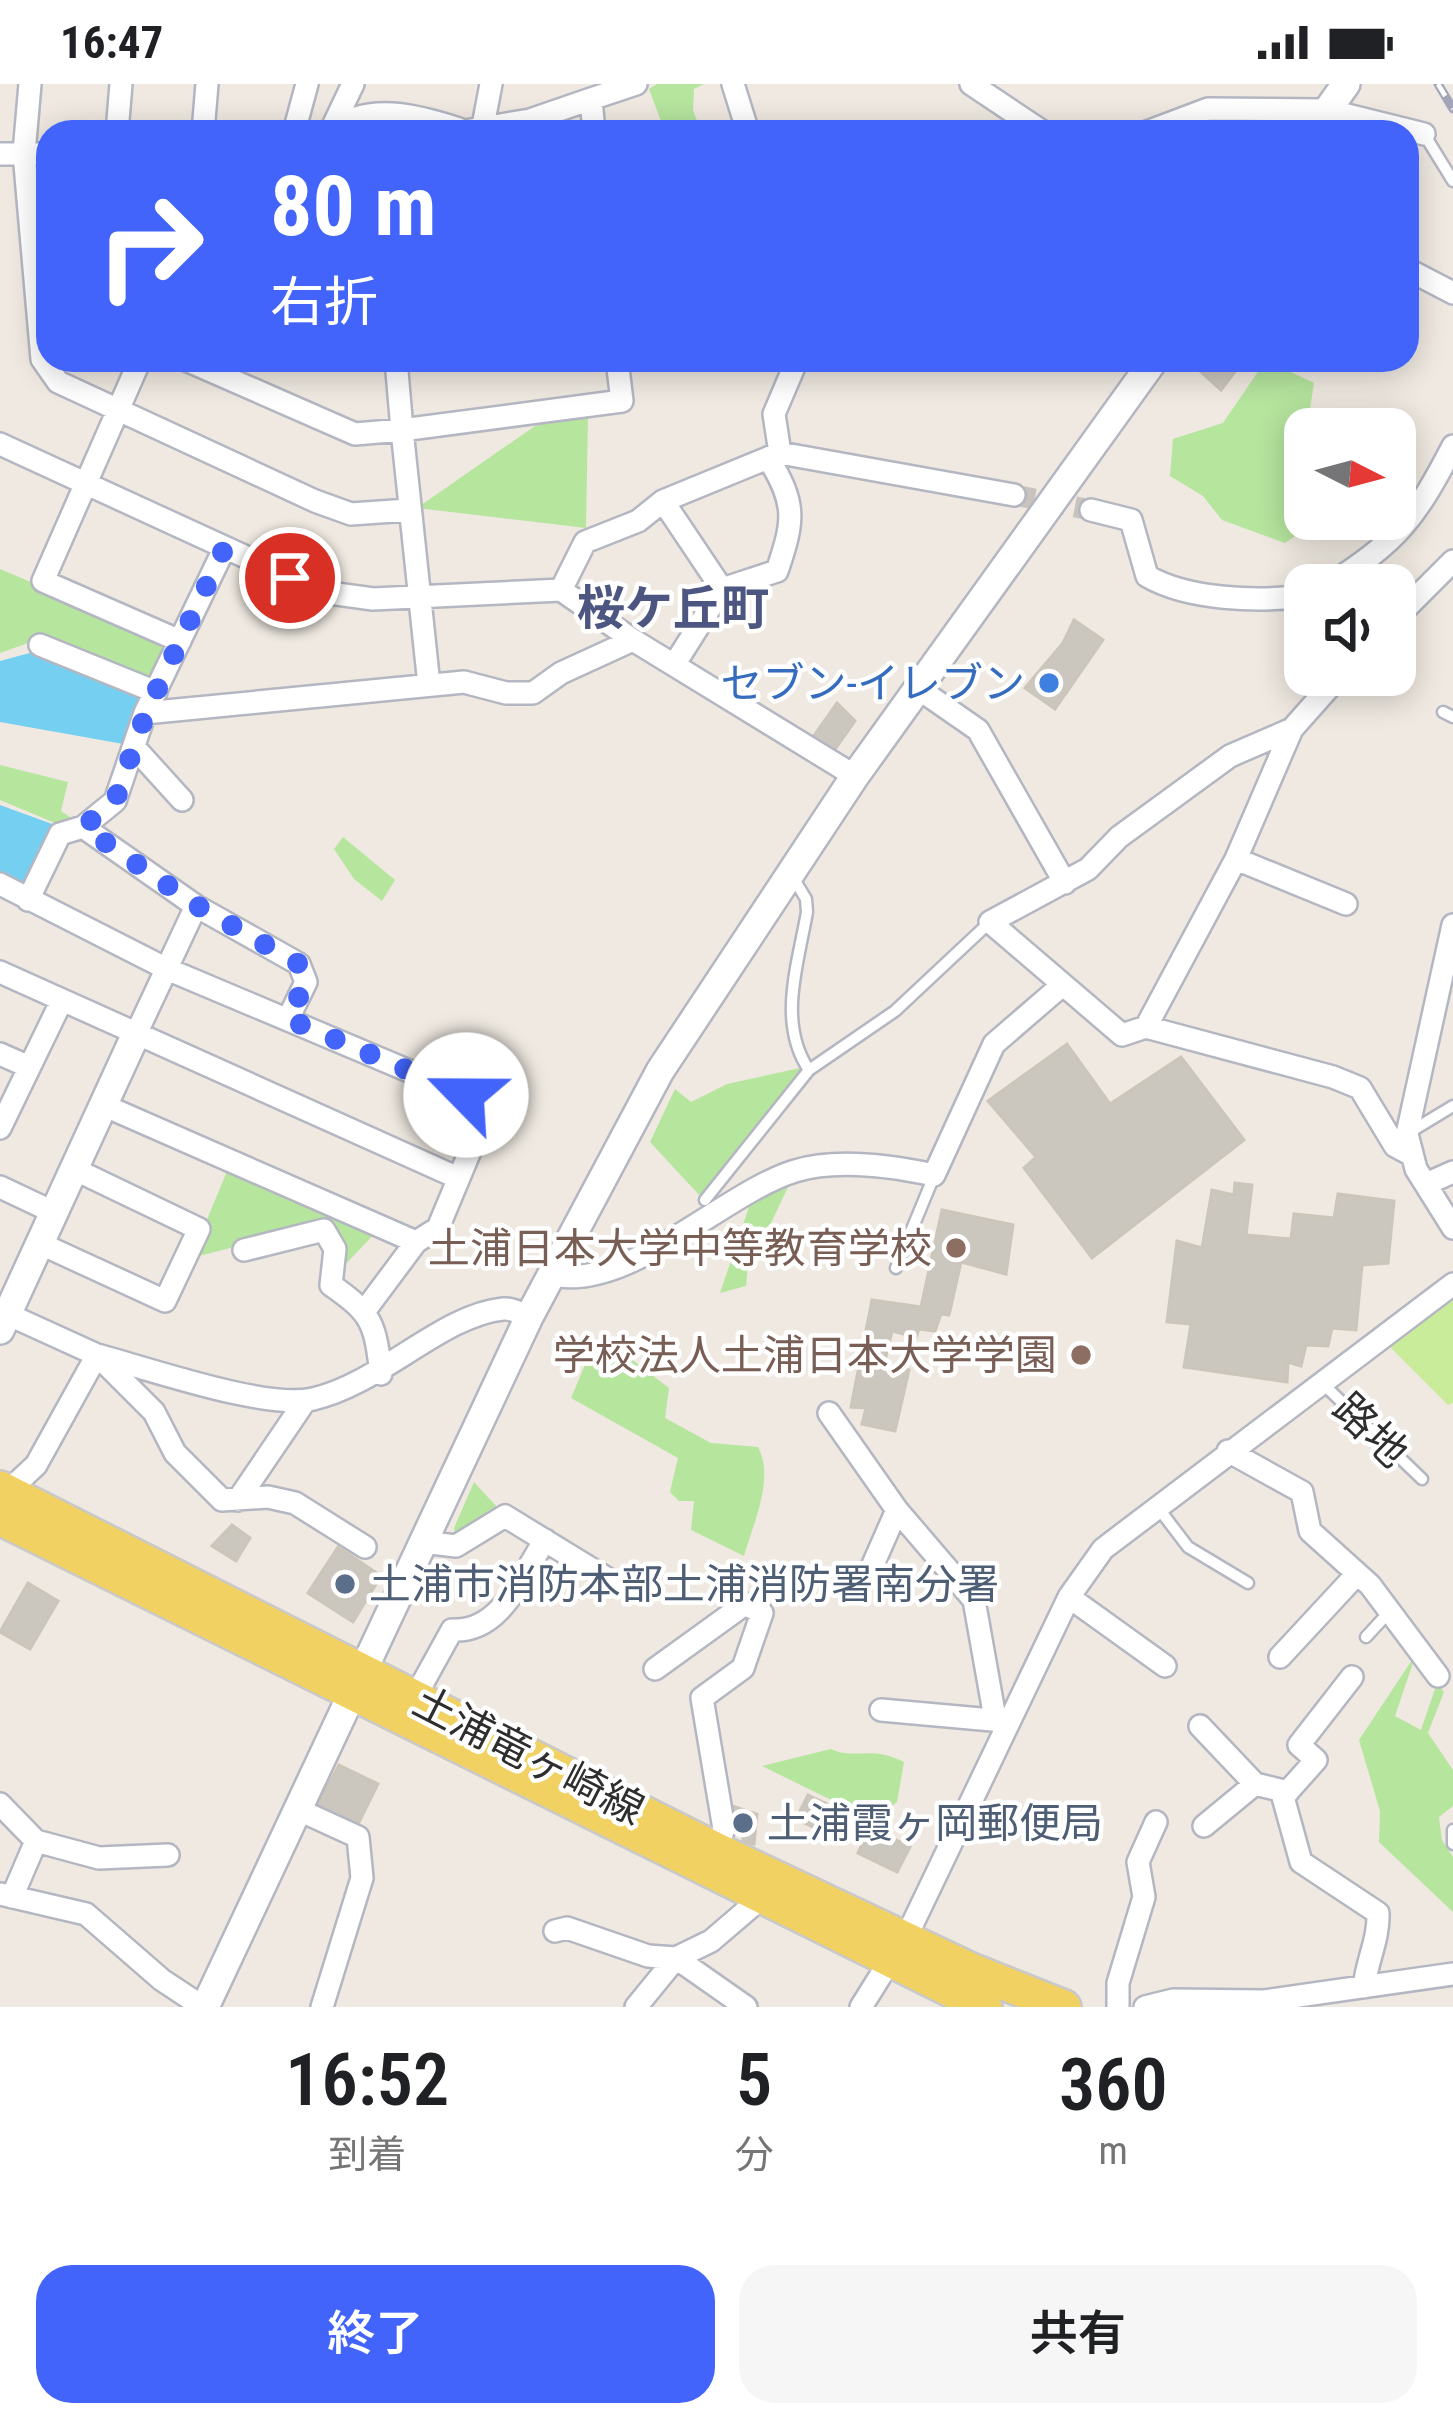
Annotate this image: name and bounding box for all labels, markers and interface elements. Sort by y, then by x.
text: 16:47 [60,16,163,69]
text: 80 m [270,157,437,256]
icon: right [72,168,228,324]
text: 右折 [270,271,378,334]
north arrow [1284,408,1416,540]
map controls [1284,408,1416,696]
pin [239,527,341,629]
icon: arrive [257,545,323,611]
button: sound [1284,564,1416,696]
district label: 桜ケ丘町 [577,580,769,637]
place label: セブン-イレブン [721,659,1025,708]
marker: セブン-イレブン [1036,670,1062,696]
position arrow [403,1032,529,1158]
place label: 土浦日本大学中等教育学校 [428,1224,932,1273]
marker: 土浦日本大学中等教育学校 [943,1235,969,1261]
place label: 学校法人土浦日本大学学園 [553,1331,1057,1380]
marker: 学校法人土浦日本大学学園 [1068,1342,1094,1368]
street label: 路地 [1323,1384,1418,1477]
place label: 土浦市消防本部土浦消防署南分署 [369,1560,999,1609]
marker: 土浦市消防本部土浦消防署南分署 [332,1571,358,1597]
street label: 土浦竜ヶ崎線 [405,1676,652,1834]
place label: 土浦霞ヶ岡郵便局 [767,1799,1103,1848]
marker: 土浦霞ヶ岡郵便局 [730,1810,756,1836]
text: 16:52 [285,2038,449,2123]
text: 5 [736,2038,772,2123]
text: 360 [1059,2043,1168,2128]
text: m [1099,2128,1128,2174]
text: 到着 [328,2132,406,2178]
text: 分 [735,2132,774,2178]
button: 終了 [36,2265,715,2403]
button: 共有 [739,2265,1417,2403]

